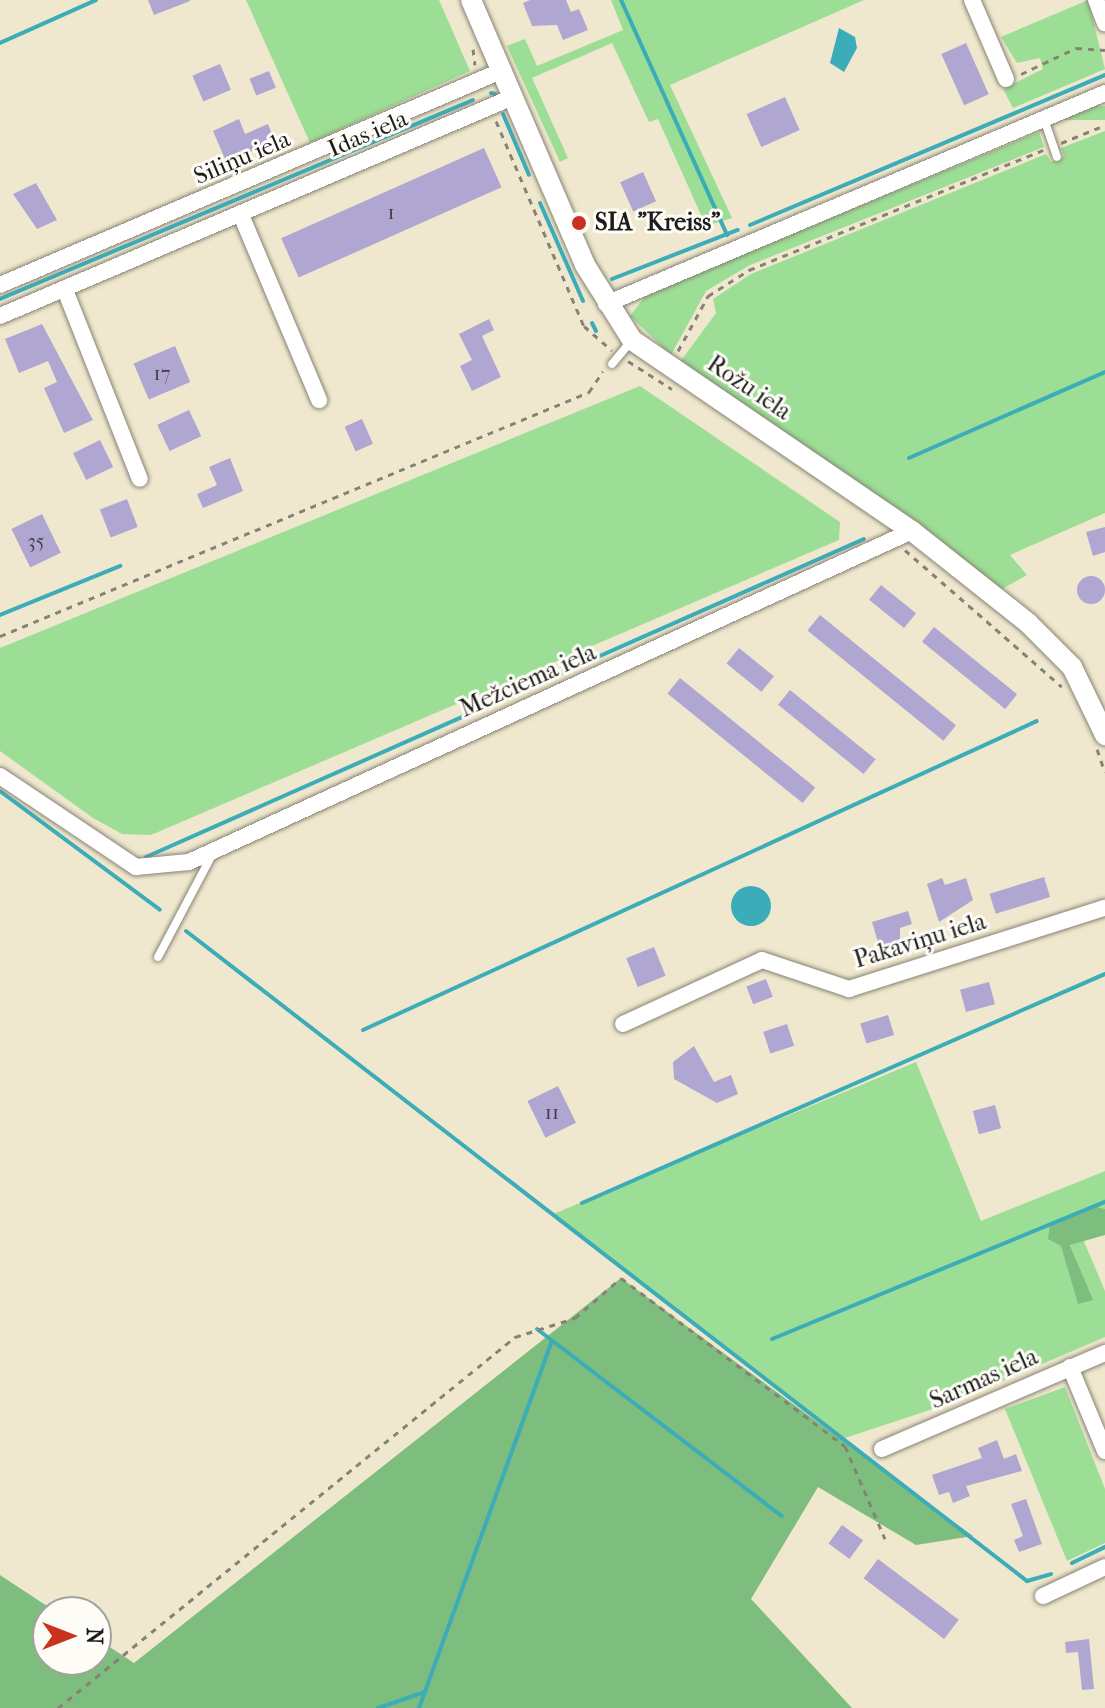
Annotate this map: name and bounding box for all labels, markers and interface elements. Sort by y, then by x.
street label: Idas iela [324,104,412,164]
street label: Siliņu iela [189,125,295,191]
house number: 1 [387,200,395,224]
place label: SIA "Kreiss" [595,209,720,237]
marker: SIA "Kreiss" [570,214,588,232]
street label: Rožu iela [702,350,796,426]
house number: 17 [154,361,170,385]
house number: 35 [28,529,44,553]
street label: Mežciema iela [455,638,601,724]
street label: Pakaviņu iela [851,907,989,975]
house number: 11 [545,1100,559,1124]
street label: Sarmas iela [926,1342,1042,1416]
north arrow [32,1596,112,1676]
text: N [81,1628,107,1644]

